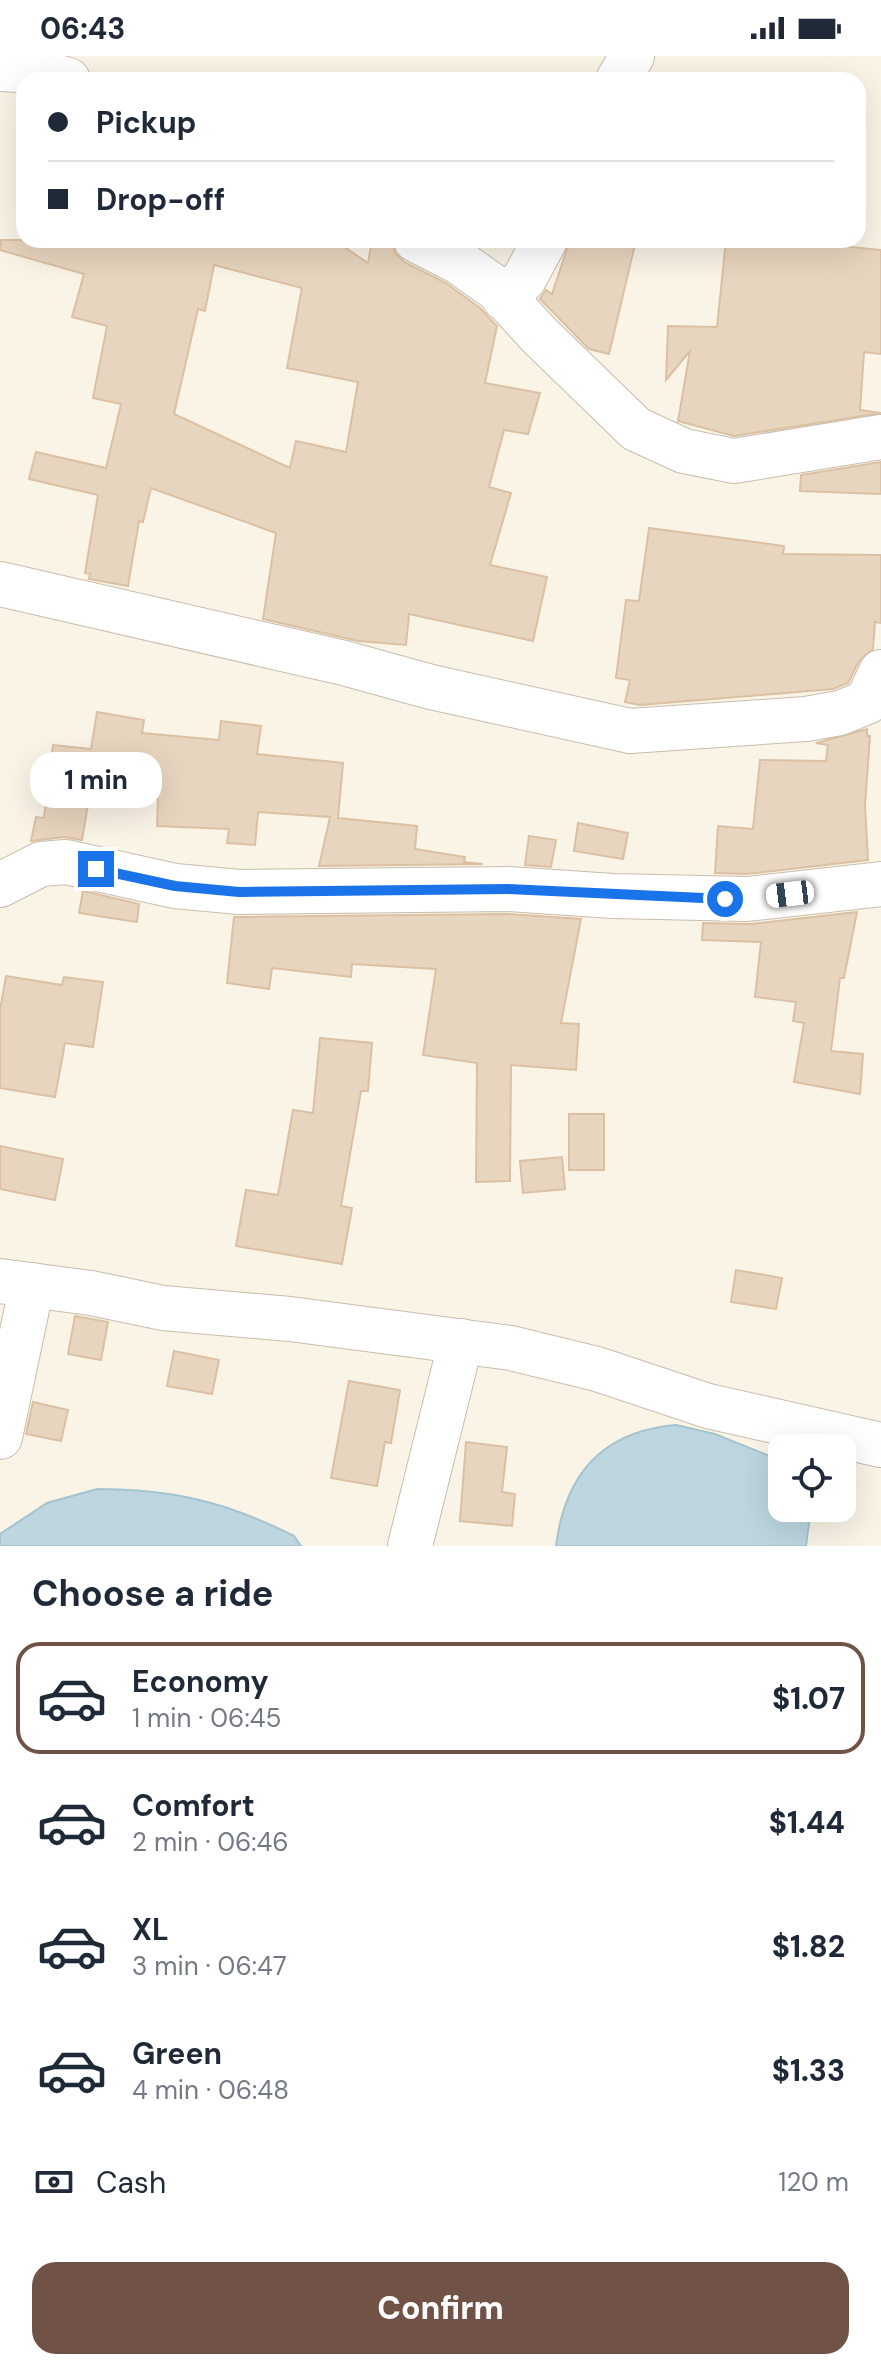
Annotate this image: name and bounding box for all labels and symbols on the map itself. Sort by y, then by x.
callout: 1 min [30,753,162,809]
route end [78,851,114,887]
car [765,879,815,909]
route start [707,881,743,917]

